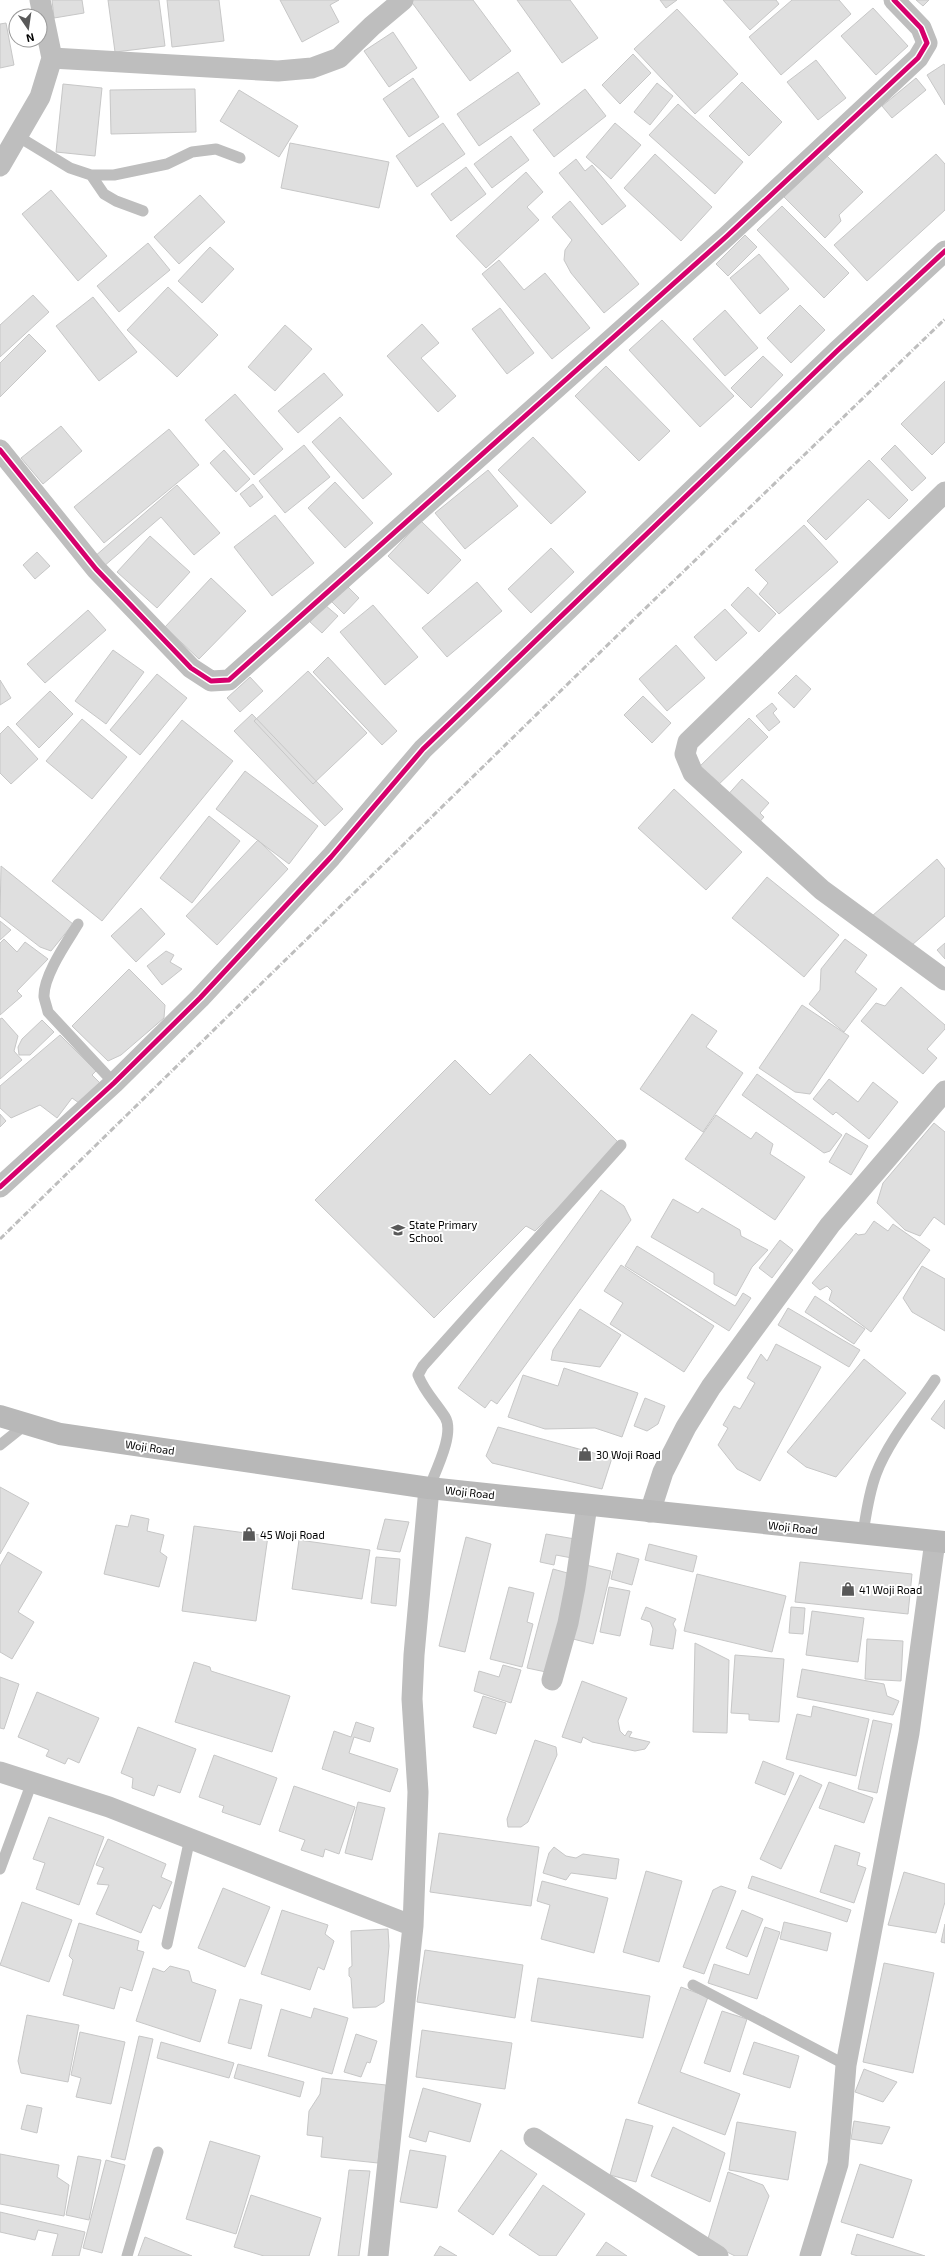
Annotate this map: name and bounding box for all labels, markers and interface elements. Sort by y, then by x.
north arrow [8,8,48,48]
text: N [25,31,36,45]
place label: State Primary School [409,1218,478,1244]
school or university icon: State Primary School [390,1222,406,1238]
street label: Woji Road [124,1437,176,1458]
shop icon: 30 Woji Road [577,1446,593,1462]
place label: 30 Woji Road [596,1448,661,1462]
street label: Woji Road [444,1483,495,1502]
street label: Woji Road [767,1518,818,1537]
shop icon: 45 Woji Road [241,1526,257,1542]
place label: 45 Woji Road [260,1528,325,1542]
shop icon: 41 Woji Road [840,1581,856,1597]
place label: 41 Woji Road [859,1583,922,1597]

